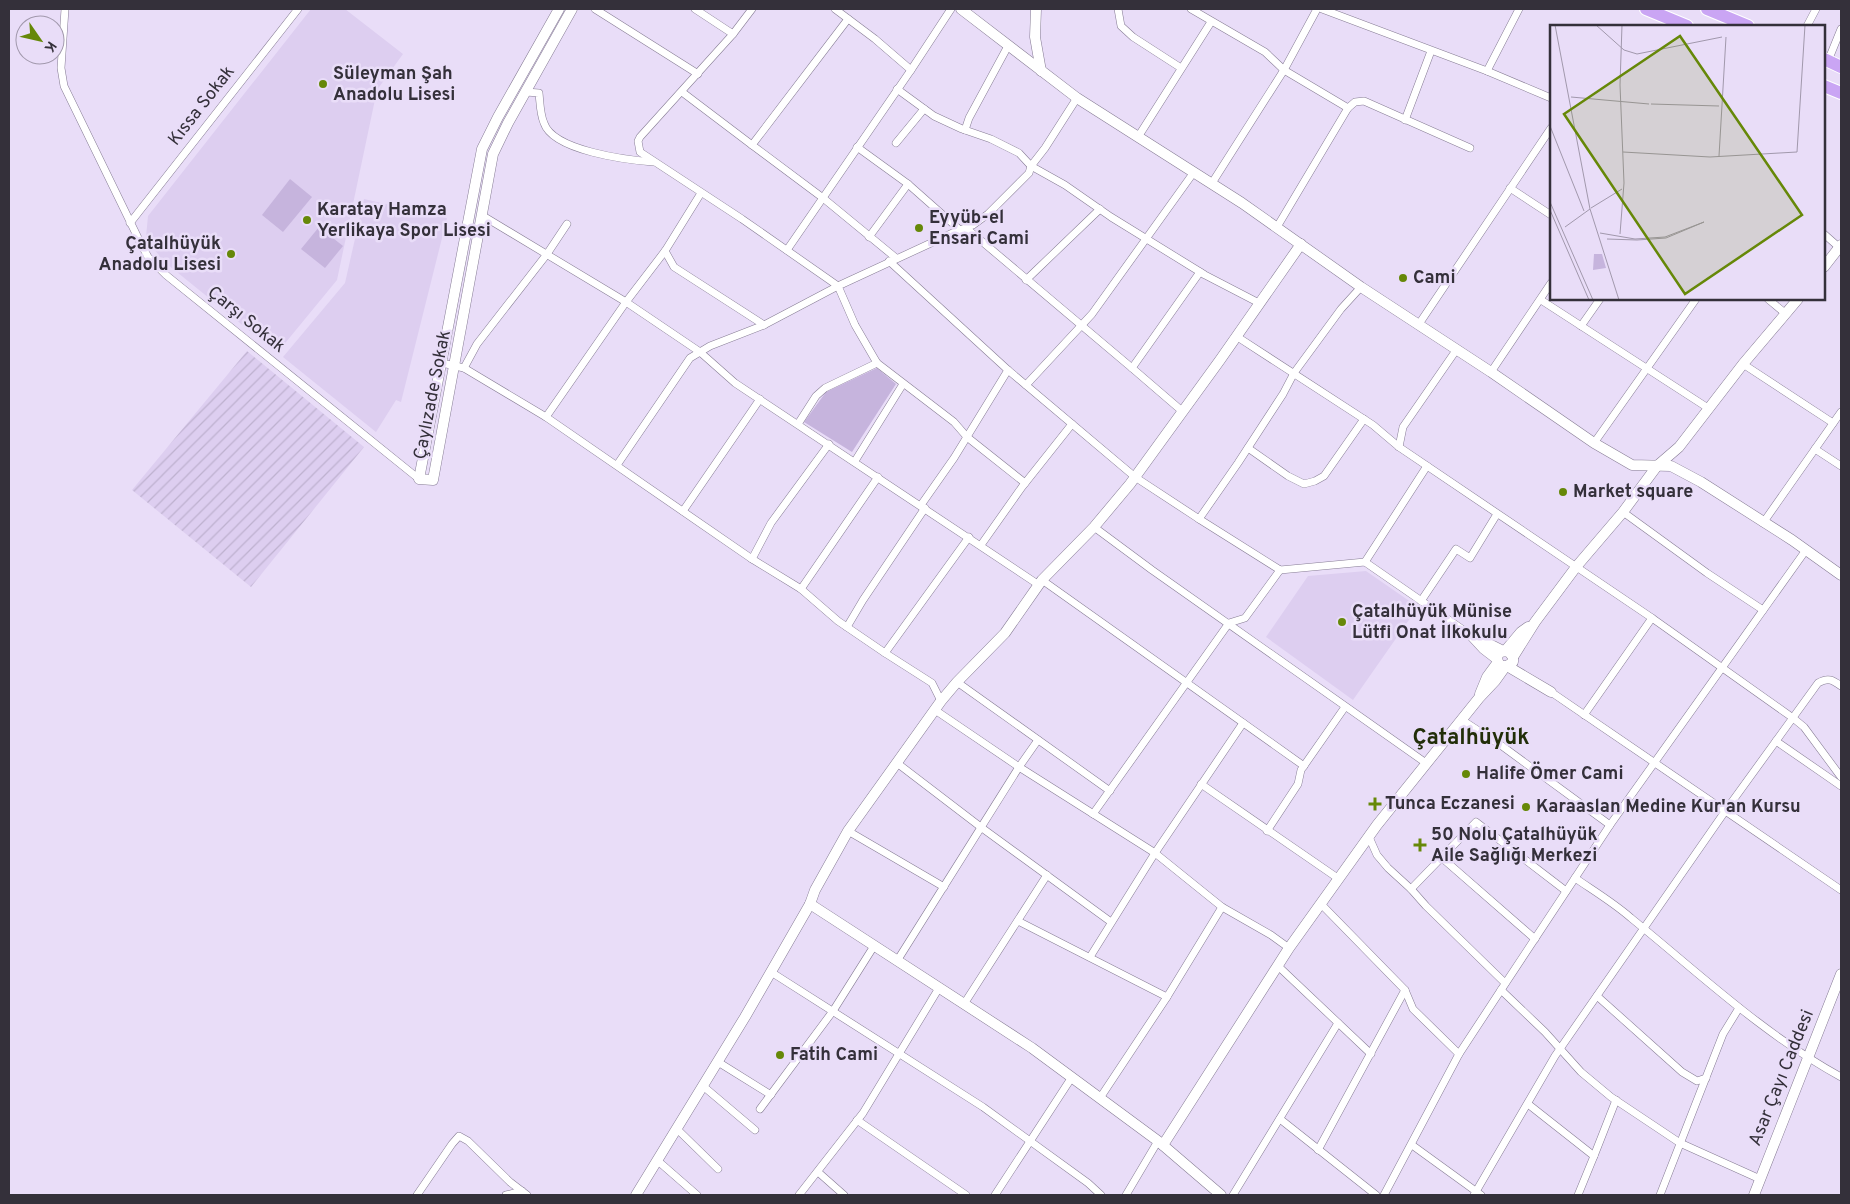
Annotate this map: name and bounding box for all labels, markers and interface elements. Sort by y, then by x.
north arrow [15,15,65,65]
inset map [1550,25,1825,300]
text: K [40,38,59,55]
street label: Kıssa Sokak [164,61,240,151]
place label: Süleyman Şah Anadolu Lisesi [333,63,455,107]
marker: Süleyman Şah Anadolu Lisesi [317,78,329,90]
place label: Karatay Hamza Yerlikaya Spor Lisesi [317,199,491,243]
place label: Eyyüb-el Ensari Cami [929,207,1029,251]
marker: Karatay Hamza Yerlikaya Spor Lisesi [301,214,313,226]
marker: Eyyüb-el Ensari Cami [913,222,925,234]
place label: Çatalhüyük Anadolu Lisesi [99,233,221,277]
marker: Çatalhüyük Anadolu Lisesi [225,248,237,260]
place label: Cami [1413,267,1456,290]
marker: Cami [1397,272,1409,284]
street label: Çarşı Sokak [202,281,290,359]
street label: Çaylızade Sokak [409,328,457,462]
place label: Market square [1573,481,1693,504]
marker: Market square [1557,486,1569,498]
place label: Çatalhüyük Münise Lütfi Onat İlkokulu [1352,601,1512,645]
marker: Çatalhüyük Münise Lütfi Onat İlkokulu [1336,616,1348,628]
district label: Çatalhüyük [1412,725,1530,752]
place label: Halife Ömer Cami [1476,761,1623,786]
marker: Halife Ömer Cami [1460,768,1472,780]
place label: Tunca Eczanesi [1385,793,1515,816]
place label: Karaaslan Medine Kur'an Kursu [1536,796,1801,819]
marker: Tunca Eczanesi [1369,798,1381,810]
marker: Karaaslan Medine Kur'an Kursu [1520,801,1532,813]
place label: 50 Nolu Çatalhüyük Aile Sağlığı Merkezi [1431,824,1598,868]
marker: 50 Nolu Çatalhüyük Aile Sağlığı Merkezi [1413,838,1427,852]
street label: Asar Çayı Caddesi [1744,1006,1820,1150]
place label: Fatih Cami [790,1044,878,1067]
marker: Fatih Cami [774,1049,786,1061]

